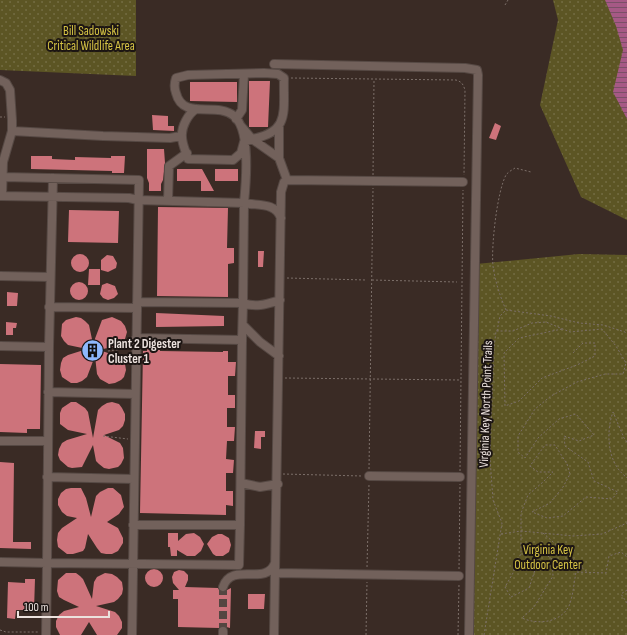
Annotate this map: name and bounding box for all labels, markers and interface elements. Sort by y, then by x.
park label: Bill Sadowski Critical Wildlife Area [47,23,135,54]
place label: Plant 2 Digester Cluster 1 [108,336,181,367]
building icon: Plant 2 Digester Cluster 1 [80,337,106,363]
street label: Virginia Key North Point Trails [476,340,496,468]
park label: Virginia Key Outdoor Center [514,542,582,573]
scale bar [18,593,109,619]
text: 100 m [24,600,49,615]

